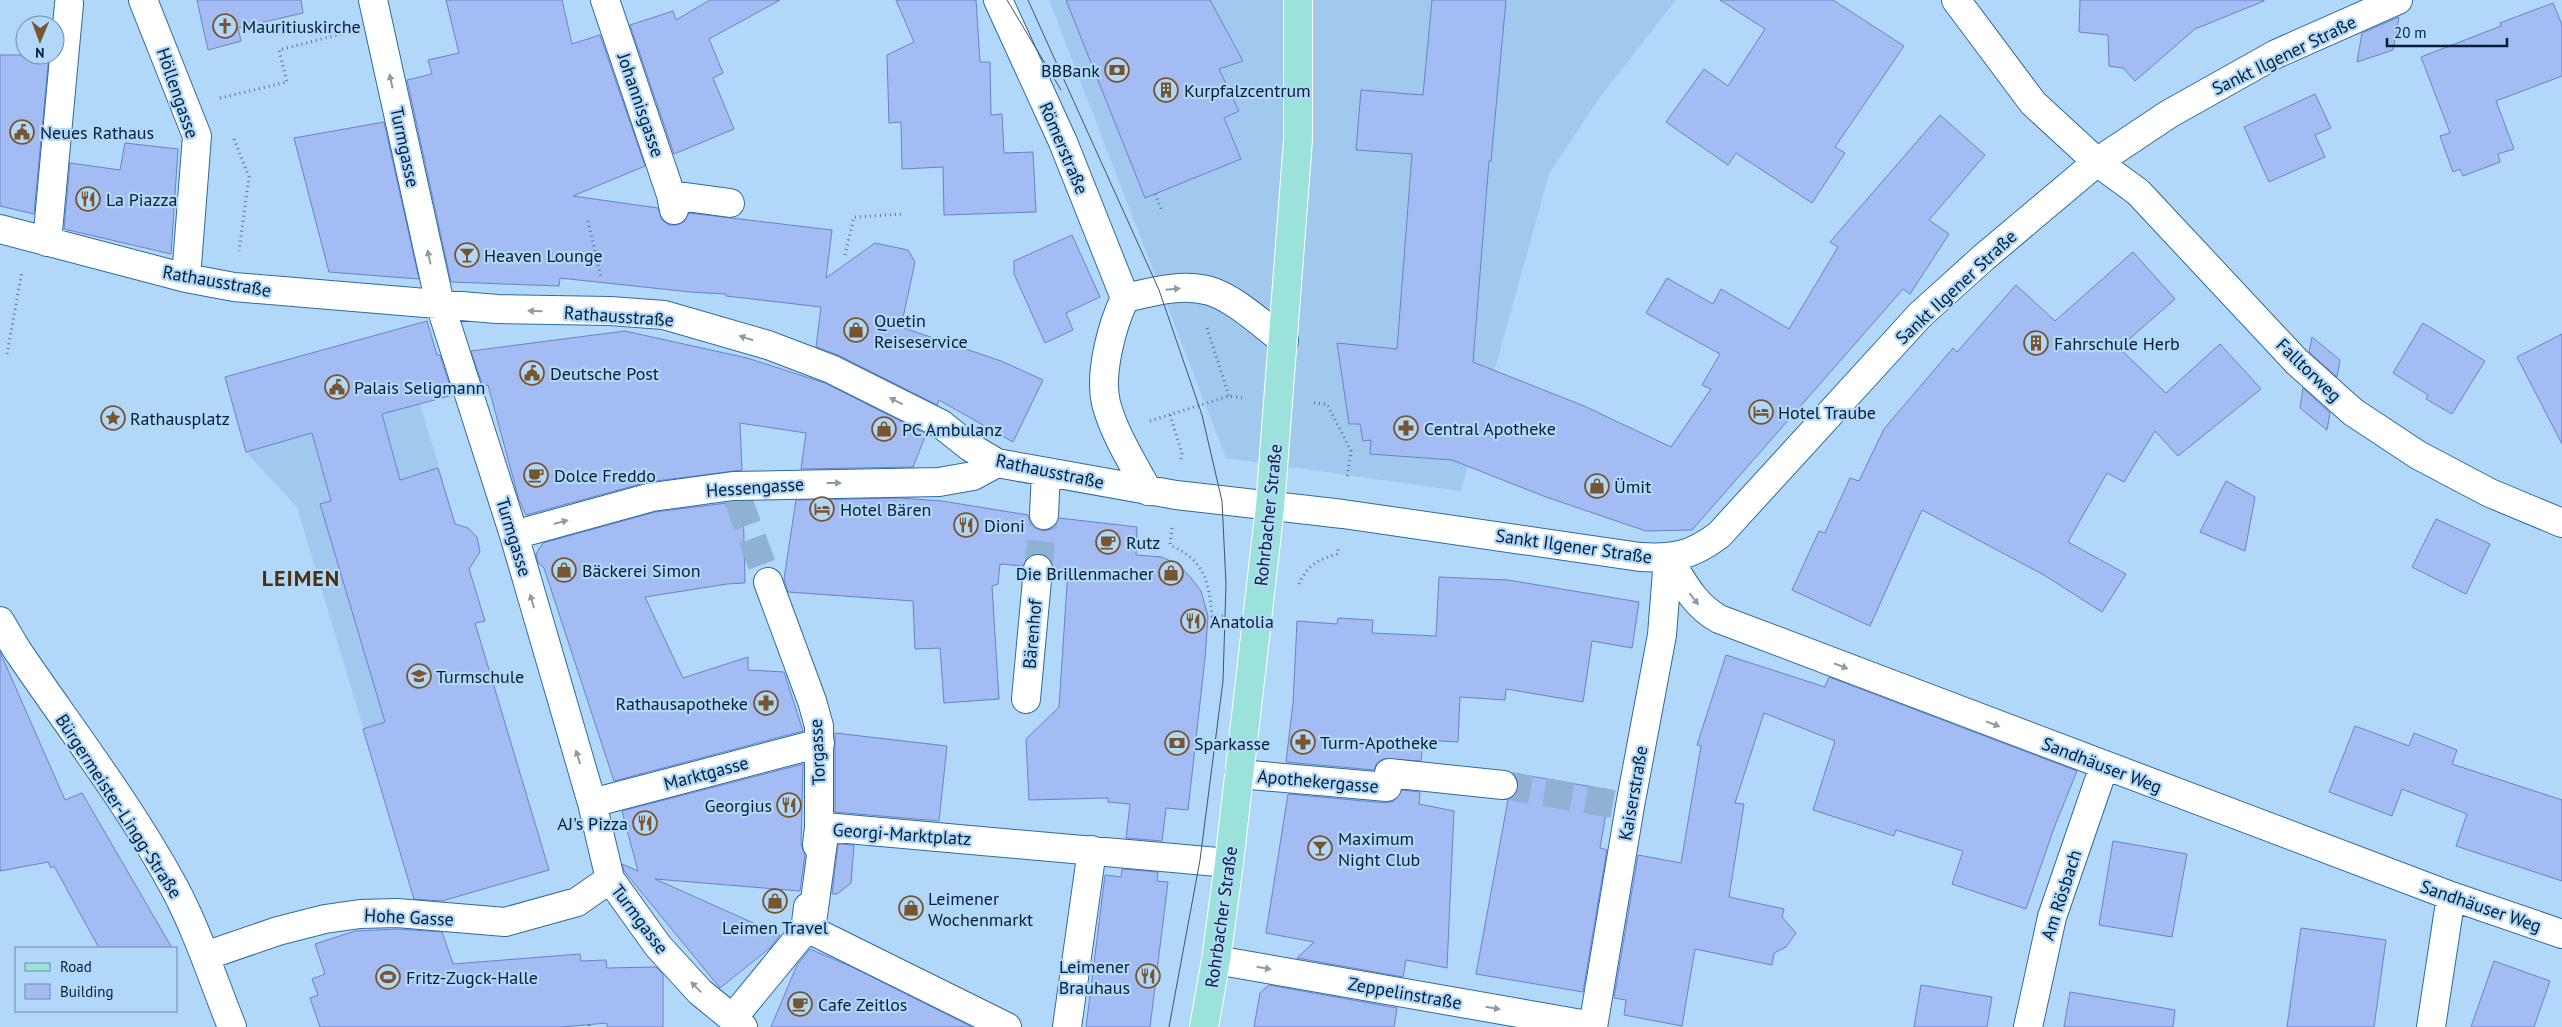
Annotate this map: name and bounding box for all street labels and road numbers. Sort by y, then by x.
street label: Sankt Ilgener Straße [2208,10,2360,100]
street label: Höllengasse [152,45,204,141]
street label: Johannisgasse [612,49,670,160]
street label: Römerstraße [1034,98,1094,198]
street label: Turmgasse [385,105,425,189]
street label: Sankt Ilgener Straße [1891,225,2021,349]
street label: Rathausstraße [161,260,273,302]
street label: Rathausstraße [563,301,675,331]
street label: Falltorweg [2271,333,2347,407]
street label: Rohrbacher Straße [1249,443,1287,587]
street label: Rathausstraße [994,448,1106,494]
street label: Hessengasse [705,472,805,502]
street label: Turmgasse [491,495,537,579]
street label: Sankt Ilgener Straße [1494,524,1654,568]
street label: Bärenhof [1018,597,1047,670]
street label: Bürgermeister-Lingg-Straße [51,709,187,903]
street label: Torgasse [804,718,830,786]
street label: Sandhäuser Weg [2039,732,2165,798]
street label: Kaiserstraße [1613,744,1653,842]
street label: Marktgasse [661,751,751,795]
street label: Apothekergasse [1256,764,1380,798]
street label: Georgi-Marktplatz [832,818,972,850]
street label: Rohrbacher Straße [1200,845,1242,989]
street label: Am Rösbach [2036,847,2086,943]
street label: Sandhäuser Weg [2417,875,2545,937]
street label: Turmgasse [606,880,674,958]
street label: Hohe Gasse [364,903,454,931]
street label: Zeppelinstraße [1346,972,1464,1014]

